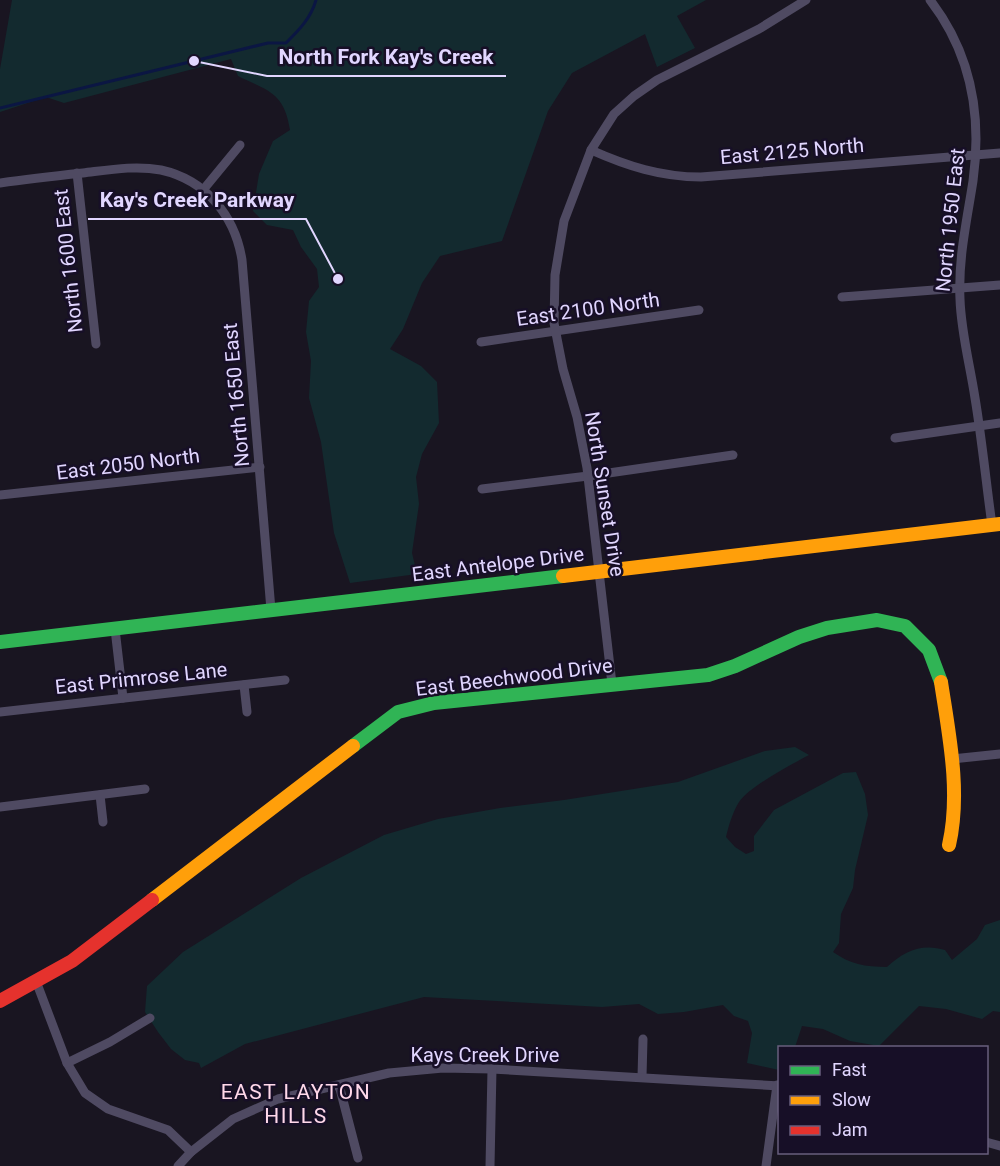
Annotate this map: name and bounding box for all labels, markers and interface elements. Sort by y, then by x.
callout: North Fork Kay's Creek [267,37,506,76]
text: North Fork Kay's Creek [278,45,494,69]
street label: East 2125 North [719,133,865,169]
street label: North 1950 East [931,147,969,293]
callout: Kay's Creek Parkway [88,180,306,219]
street label: North 1600 East [49,188,87,334]
text: Kay's Creek Parkway [100,188,295,212]
street label: East 2100 North [515,287,661,331]
street label: North 1650 East [218,322,254,468]
street label: North Sunset Drive [580,410,630,578]
street label: East 2050 North [55,443,201,485]
street label: East Antelope Drive [411,542,585,586]
street label: East Beechwood Drive [414,653,614,701]
street label: East Primrose Lane [54,657,228,699]
street label: Kays Creek Drive [411,1043,559,1067]
legend [778,1046,988,1154]
text: Fast [832,1059,867,1080]
district label: EAST LAYTON HILLS [221,1080,371,1128]
text: Slow [832,1089,871,1110]
text: Jam [832,1119,868,1140]

